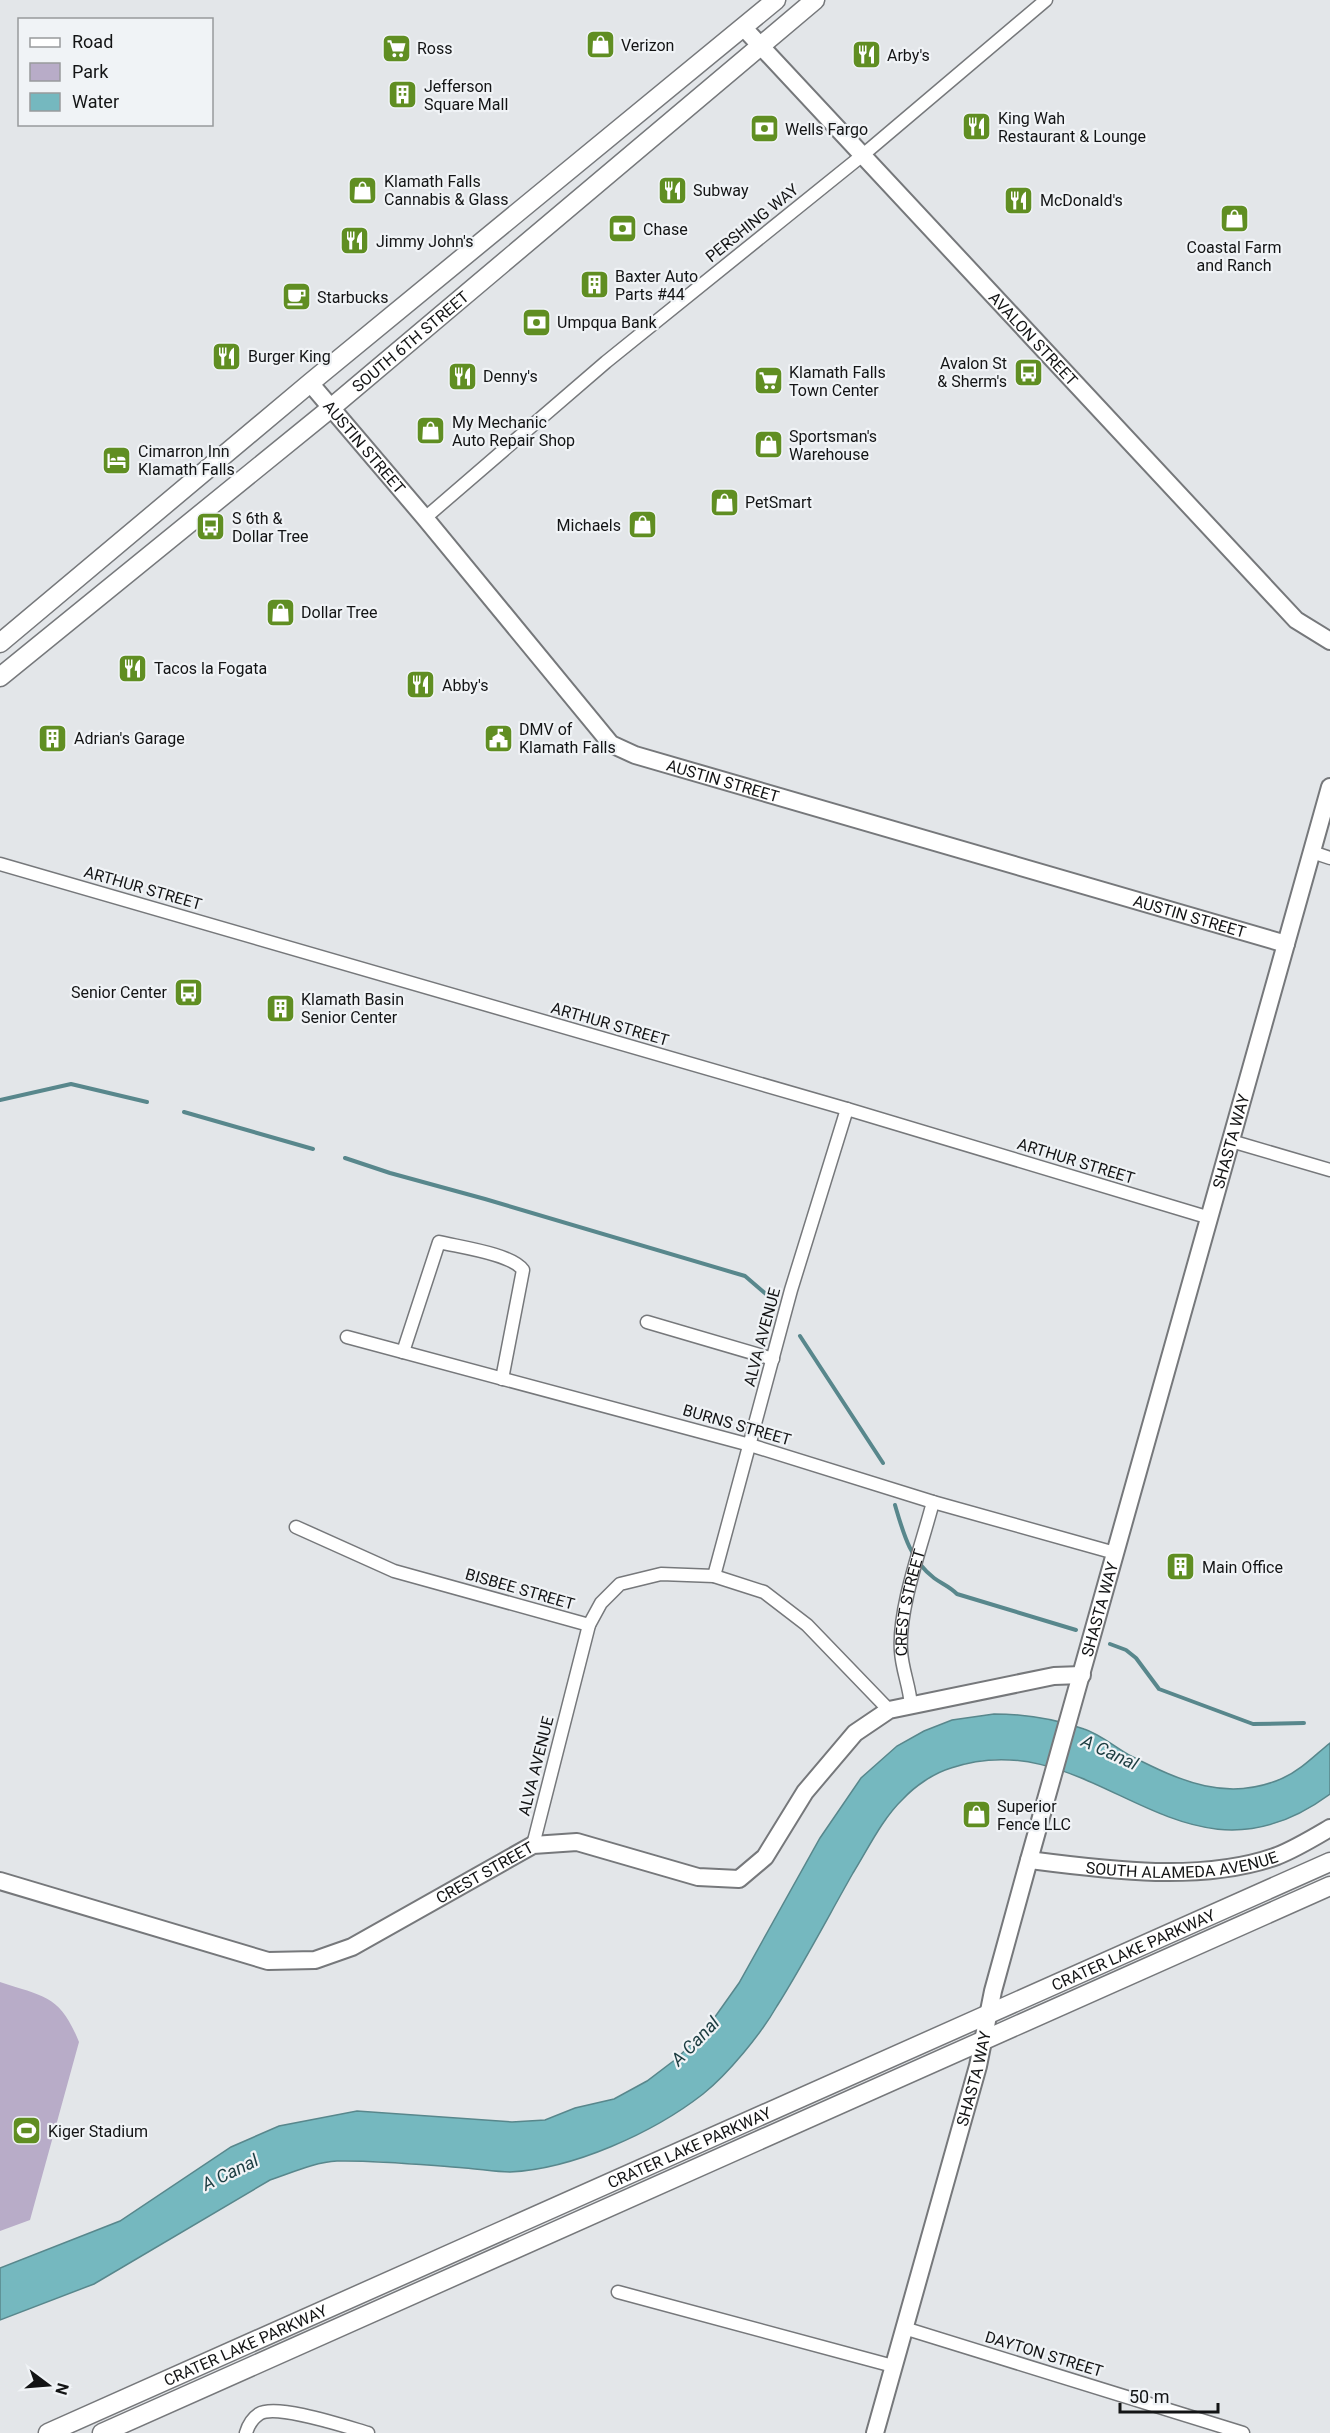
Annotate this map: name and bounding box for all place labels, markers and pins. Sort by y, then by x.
shop icon: Verizon [584,29,616,61]
supermarket icon: Ross [380,32,412,64]
place label: Verizon [621,36,674,55]
place label: Ross [417,39,453,58]
restaurant icon: Arby's [850,39,882,71]
place label: Arby's [887,46,930,65]
place label: Jefferson Square Mall [424,77,508,114]
building icon: Jefferson Square Mall [387,79,419,111]
place label: King Wah Restaurant & Lounge [998,109,1146,146]
restaurant icon: King Wah Restaurant & Lounge [961,111,993,143]
bank icon: Wells Fargo [748,113,780,145]
place label: Wells Fargo [785,120,868,139]
place label: Klamath Falls Cannabis & Glass [384,172,509,209]
shop icon: Klamath Falls Cannabis & Glass [347,174,379,206]
restaurant icon: Subway [656,174,688,206]
place label: Subway [693,181,749,200]
restaurant icon: McDonald's [1003,184,1035,216]
place label: McDonald's [1040,191,1123,210]
shop icon: Coastal Farm and Ranch [1218,203,1250,235]
bank icon: Chase [606,213,638,245]
place label: Chase [643,220,688,239]
restaurant icon: Jimmy John's [339,225,371,257]
place label: Jimmy John's [376,232,474,251]
place label: Coastal Farm and Ranch [1186,238,1282,275]
place label: Baxter Auto Parts #44 [615,267,698,304]
building icon: Baxter Auto Parts #44 [578,269,610,301]
cafe icon: Starbucks [280,281,312,313]
place label: Starbucks [317,288,388,307]
bank icon: Umpqua Bank [520,306,552,338]
place label: Umpqua Bank [557,313,657,332]
restaurant icon: Burger King [211,340,243,372]
place label: Burger King [248,347,331,366]
place label: Avalon St & Sherm's [937,354,1007,391]
bus stop icon: Avalon St & Sherm's [1012,356,1044,388]
restaurant icon: Denny's [446,360,478,392]
place label: Klamath Falls Town Center [789,363,886,400]
supermarket icon: Klamath Falls Town Center [752,365,784,397]
place label: Denny's [483,367,538,386]
place label: My Mechanic Auto Repair Shop [452,413,575,450]
shop icon: My Mechanic Auto Repair Shop [415,415,447,447]
place label: Sportsman's Warehouse [789,427,877,464]
shop icon: Sportsman's Warehouse [752,429,784,461]
place label: Cimarron Inn Klamath Falls [138,442,235,479]
hotel icon: Cimarron Inn Klamath Falls [101,444,133,476]
shop icon: PetSmart [708,486,740,518]
place label: PetSmart [745,493,812,512]
place label: S 6th & Dollar Tree [232,509,308,546]
shop icon: Michaels [626,509,658,541]
bus stop icon: S 6th & Dollar Tree [195,511,227,543]
place label: Michaels [557,516,621,535]
shop icon: Dollar Tree [264,596,296,628]
place label: Dollar Tree [301,603,377,622]
restaurant icon: Tacos la Fogata [117,652,149,684]
place label: Tacos la Fogata [154,659,267,678]
restaurant icon: Abby's [405,669,437,701]
place label: Abby's [442,676,488,695]
place label: DMV of Klamath Falls [519,720,616,757]
building icon: Adrian's Garage [37,722,69,754]
public building icon: DMV of Klamath Falls [482,722,514,754]
place label: Adrian's Garage [74,729,185,748]
bus stop icon: Senior Center [172,976,204,1008]
place label: Senior Center [71,983,168,1002]
place label: Klamath Basin Senior Center [301,990,404,1027]
building icon: Klamath Basin Senior Center [264,992,296,1024]
building icon: Main Office [1165,1551,1197,1583]
place label: Main Office [1202,1558,1283,1577]
place label: Superior Fence LLC [997,1797,1071,1834]
shop icon: Superior Fence LLC [960,1799,992,1831]
sports icon: Kiger Stadium [11,2115,43,2147]
place label: Kiger Stadium [48,2122,148,2141]

